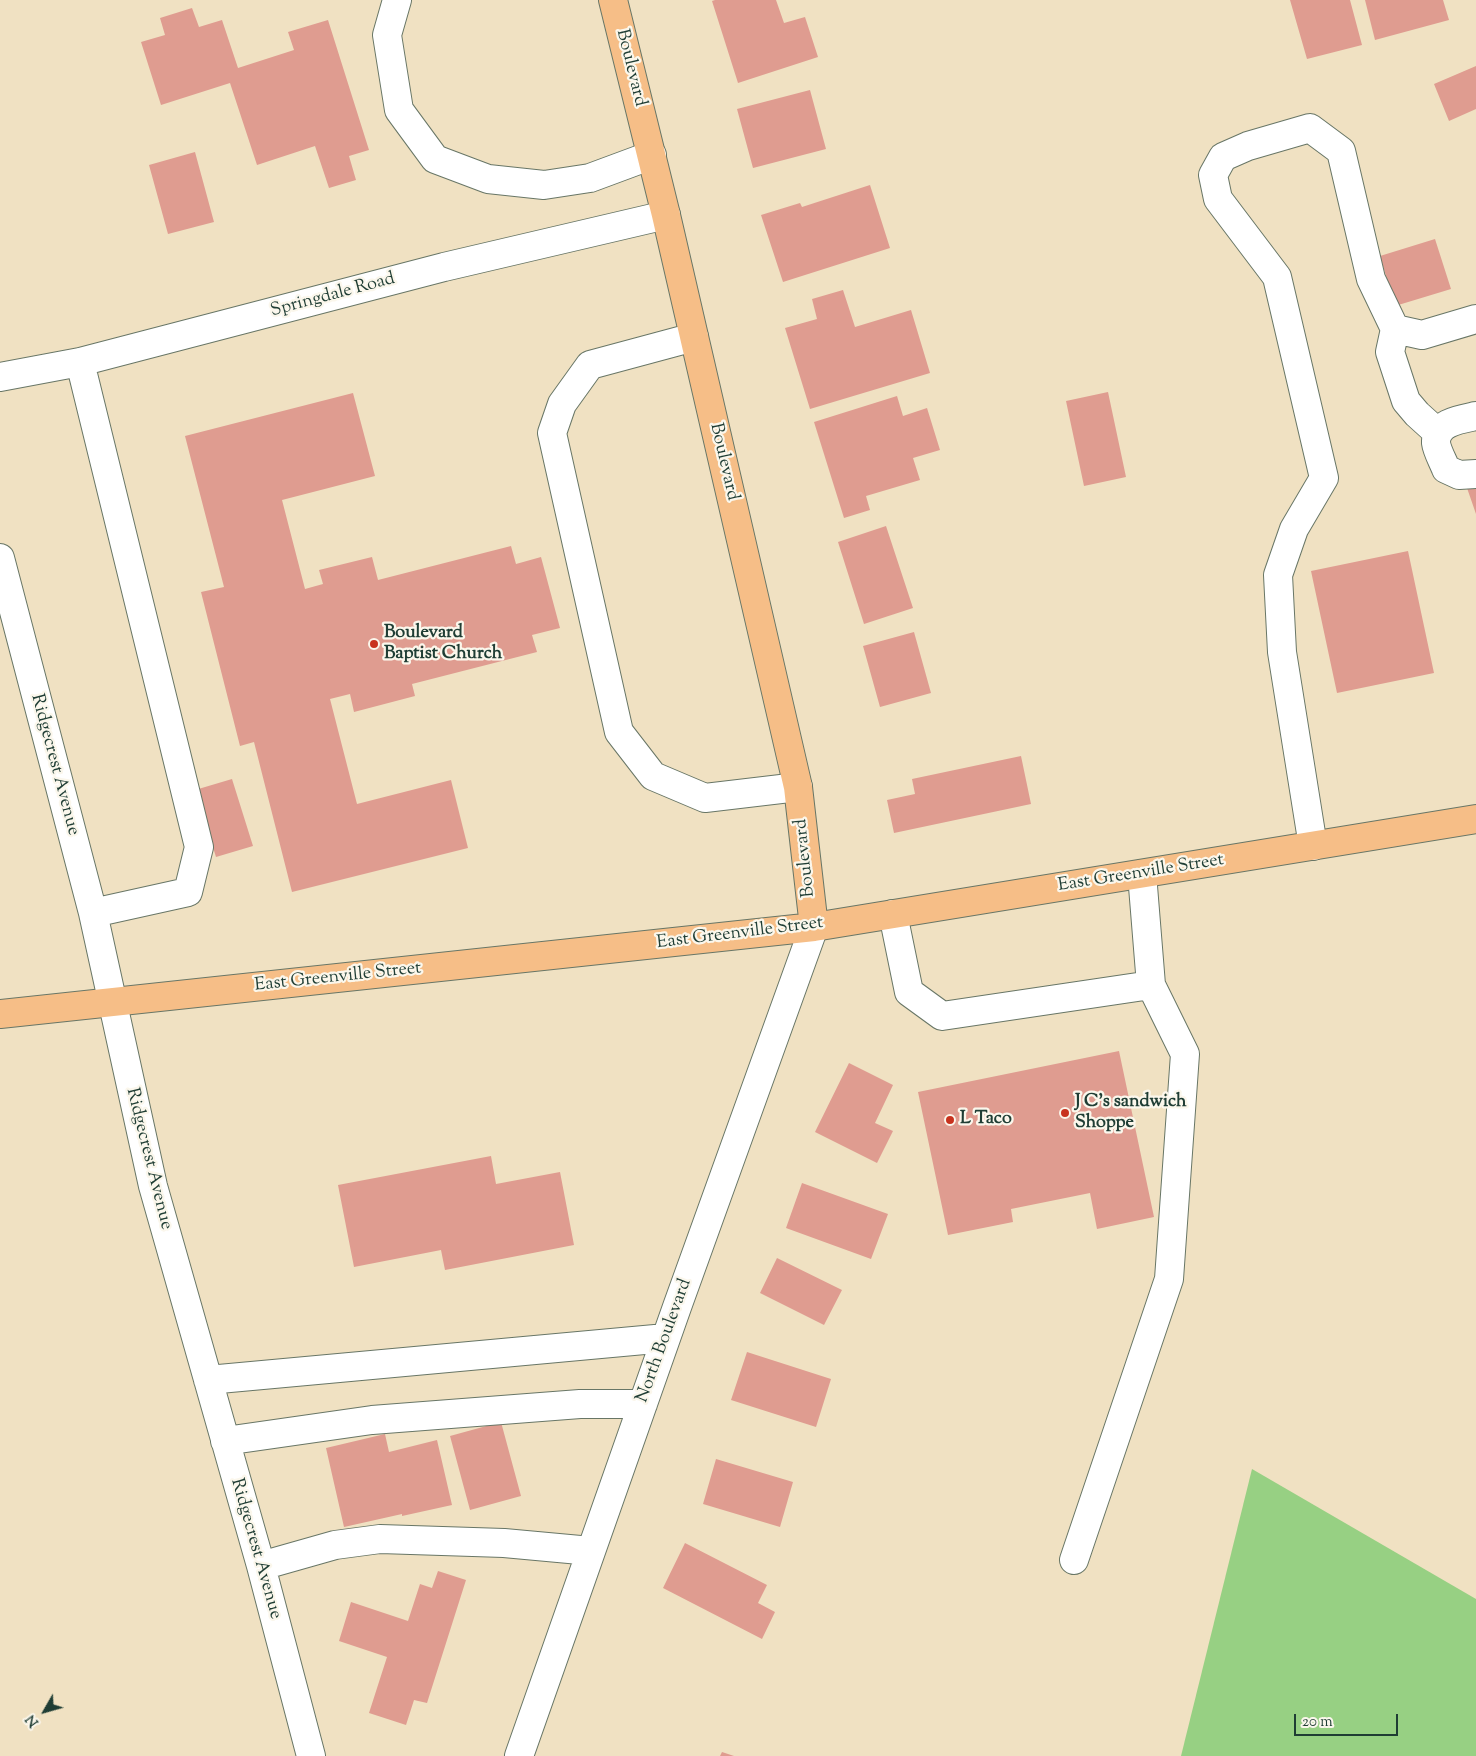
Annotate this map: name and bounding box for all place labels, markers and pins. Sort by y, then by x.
place label: Boulevard Baptist Church [384,623,502,666]
marker: Boulevard Baptist Church [368,638,380,650]
place label: J C's sandwich Shoppe [1075,1092,1187,1134]
marker: J C's sandwich Shoppe [1059,1107,1071,1119]
place label: L Taco [960,1109,1012,1131]
marker: L Taco [944,1114,956,1126]

